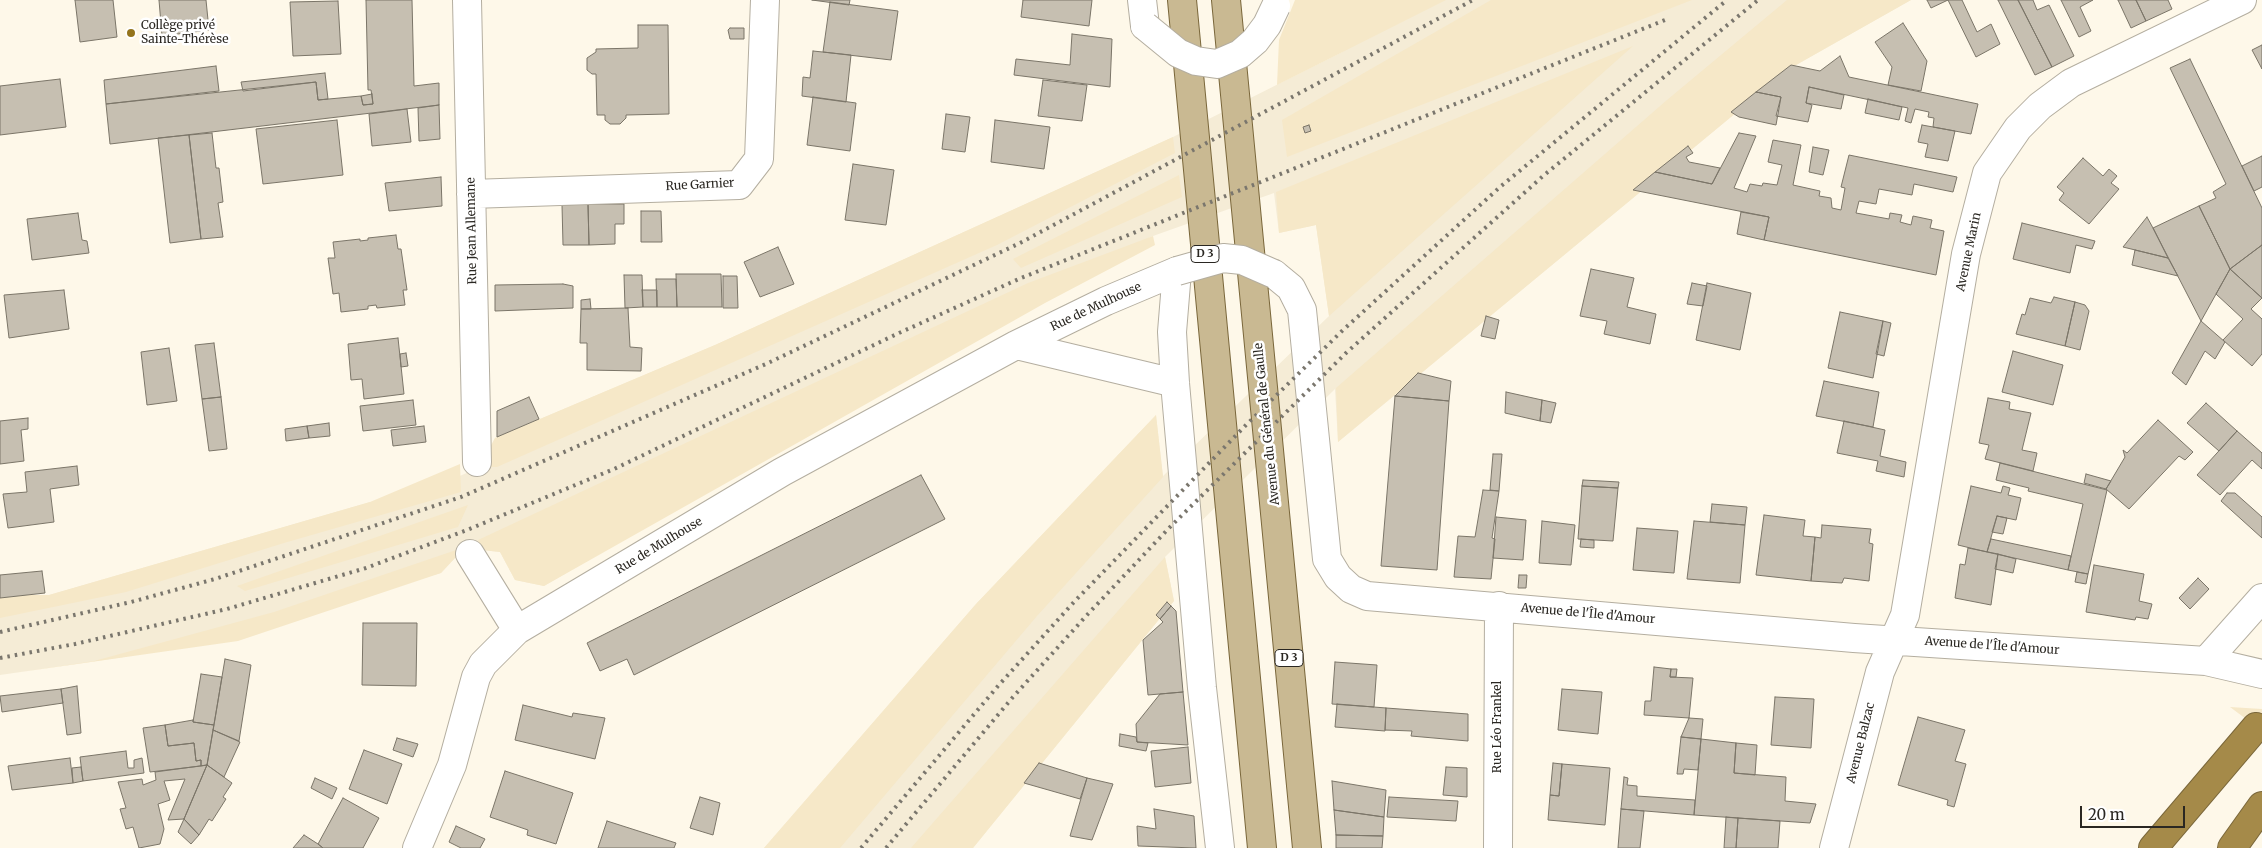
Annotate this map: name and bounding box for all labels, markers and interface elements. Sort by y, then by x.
place label: Collège privé Sainte-Thérèse [141,19,228,47]
marker: Collège privé Sainte-Thérèse [125,27,137,39]
street label: Rue Garnier [665,176,735,194]
street label: Rue Jean Allemane [464,177,480,285]
street label: Avenue Marin [1954,211,1984,293]
road number: D 3 [1191,245,1219,262]
street label: Rue de Mulhouse [1048,280,1144,334]
street label: Avenue du Général de Gaulle [1251,342,1283,506]
street label: Rue de Mulhouse [613,514,705,578]
street label: Avenue de l'Île d'Amour [1520,601,1656,627]
street label: Avenue de l'Île d'Amour [1924,634,2060,658]
road number: D 3 [1275,650,1303,666]
street label: Rue Léo Frankel [1491,681,1505,773]
street label: Avenue Balzac [1844,701,1878,785]
scale bar [2082,796,2187,828]
text: 20 m [2088,805,2125,824]

